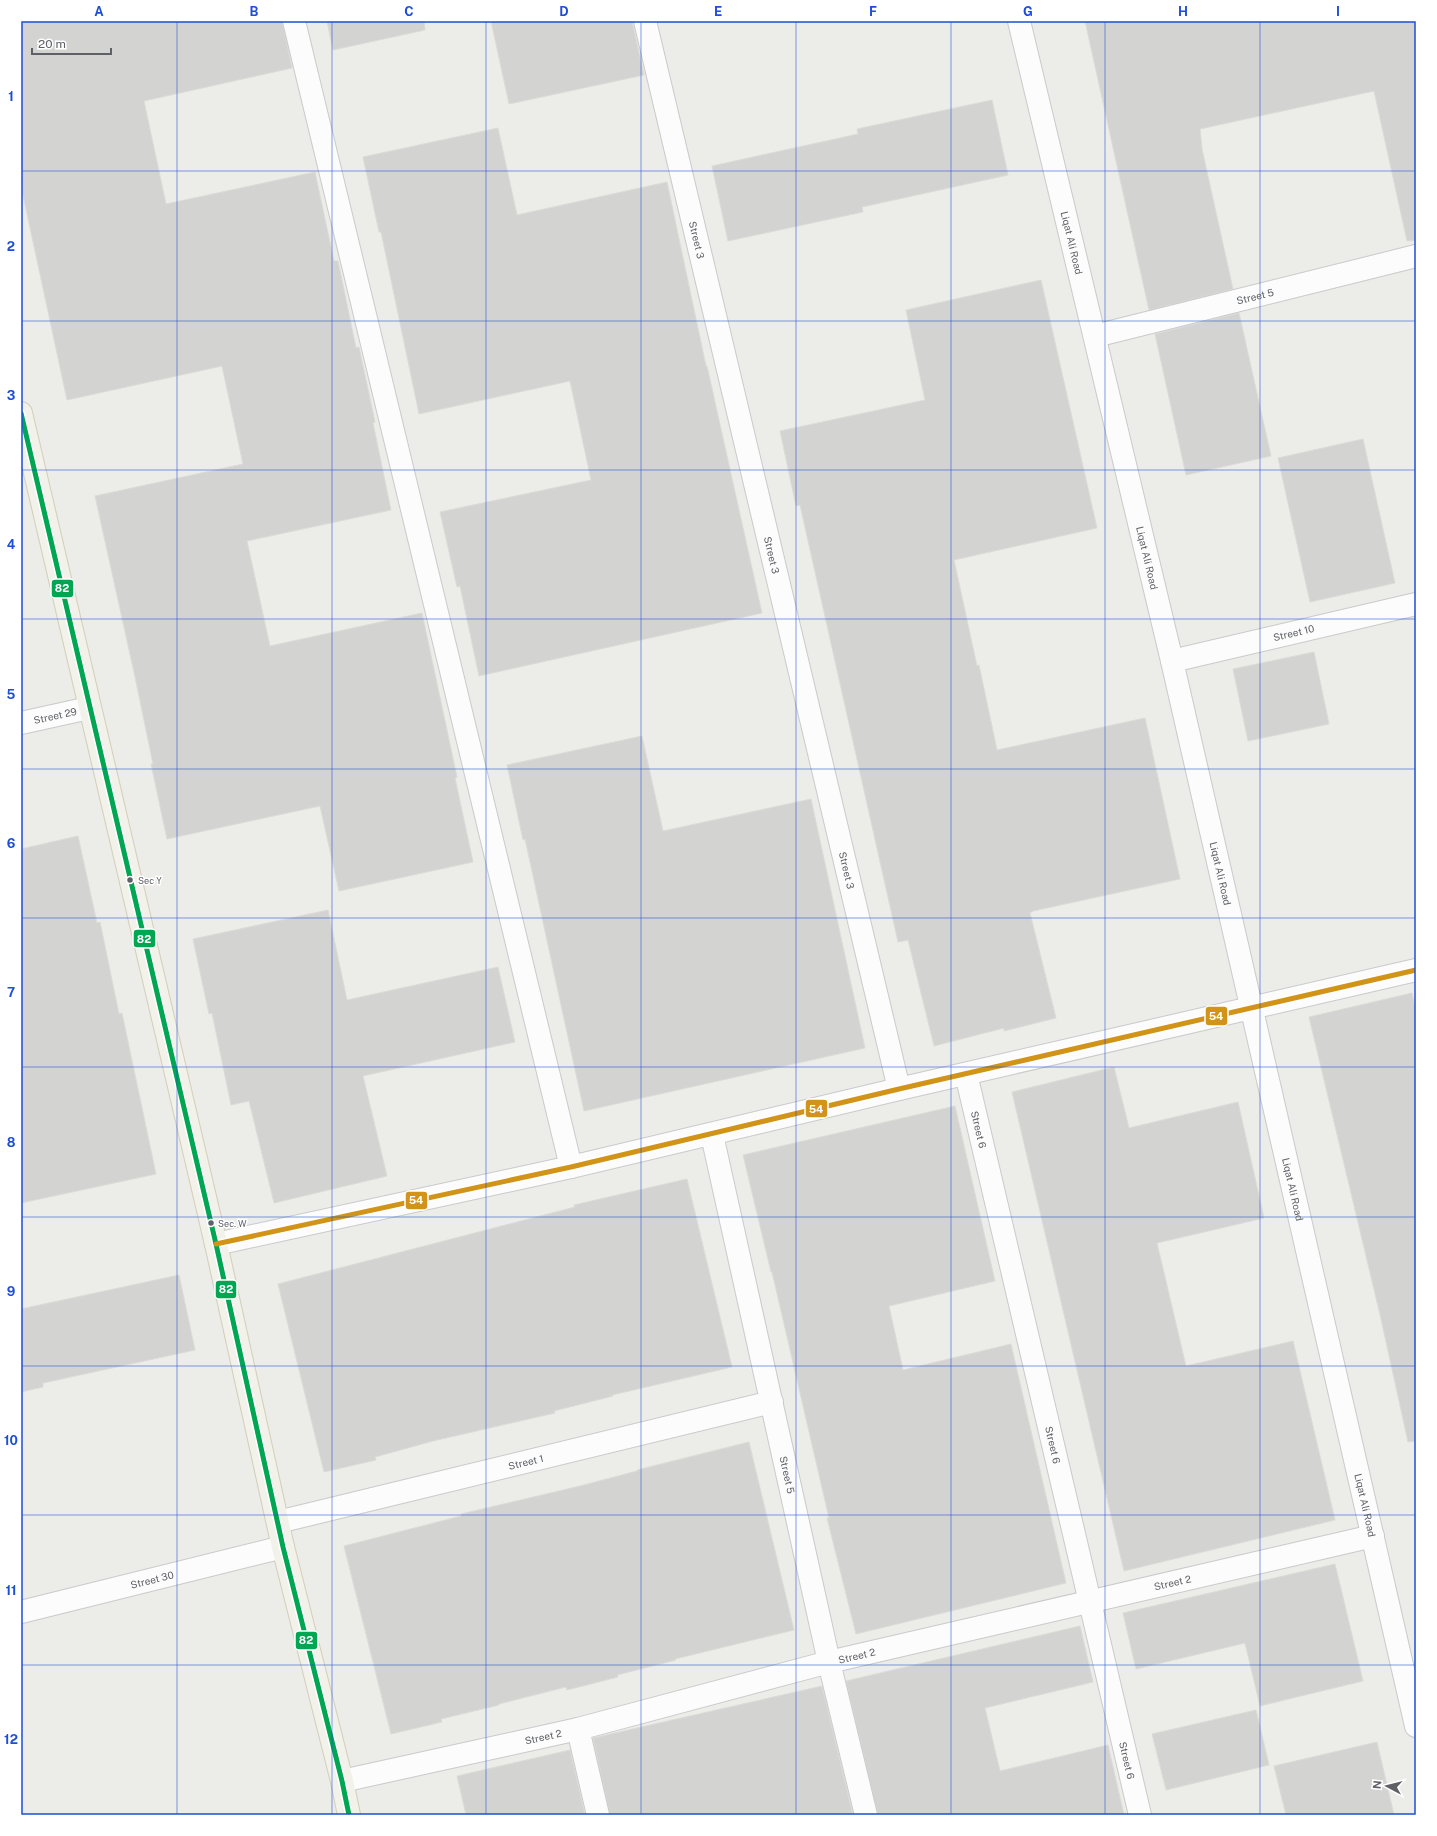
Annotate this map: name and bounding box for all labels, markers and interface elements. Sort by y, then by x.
text: A [94,4,104,19]
text: B [250,4,259,19]
text: C [404,4,414,19]
text: D [559,4,569,19]
text: E [714,4,722,19]
text: F [869,4,877,19]
text: G [1023,4,1033,19]
text: H [1178,4,1188,19]
text: I [1336,4,1340,19]
scale bar [32,30,111,56]
text: 20 m [38,37,66,51]
text: 1 [8,89,14,104]
street label: Liqat Ali Road [1059,210,1085,276]
street label: Street 3 [687,220,707,260]
text: 2 [7,239,15,254]
street label: Street 5 [1235,286,1275,307]
text: 3 [7,388,16,403]
street label: Liqat Ali Road [1134,525,1161,591]
street label: Street 3 [762,535,782,575]
text: 4 [7,537,16,552]
line badge: 82 [51,579,74,598]
text: 82 [55,582,69,594]
street label: Street 10 [1272,622,1315,643]
text: 5 [7,687,16,702]
street label: Street 29 [32,705,78,726]
text: 6 [7,836,16,851]
street label: Liqat Ali Road [1208,841,1234,906]
street label: Street 3 [837,850,857,890]
marker: Sec Y [125,875,135,885]
place label: Sec Y [138,875,162,886]
line badge: 82 [133,929,156,948]
text: 82 [137,933,151,945]
text: 7 [7,985,15,1000]
line badge: 54 [1205,1006,1228,1026]
text: 54 [1209,1010,1223,1022]
line badge: 54 [805,1099,828,1118]
text: 54 [809,1103,823,1115]
street label: Street 6 [969,1110,989,1149]
text: 8 [7,1135,16,1150]
street label: Liqat Ali Road [1280,1156,1306,1222]
line badge: 54 [405,1191,428,1210]
text: 54 [409,1194,423,1206]
marker: Sec. W [206,1218,216,1228]
place label: Sec. W [218,1218,247,1229]
line badge: 82 [215,1280,237,1299]
text: 82 [219,1283,233,1295]
text: 9 [7,1284,15,1299]
street label: Street 6 [1043,1425,1063,1465]
text: 10 [4,1433,18,1448]
street label: Street 1 [507,1452,545,1472]
street label: Street 5 [777,1455,797,1495]
street label: Liqat Ali Road [1352,1472,1378,1538]
street label: Street 30 [129,1568,175,1591]
street label: Street 2 [1153,1572,1192,1593]
text: 11 [5,1583,17,1598]
line badge: 82 [295,1631,318,1650]
text: 82 [299,1634,313,1646]
street label: Street 2 [837,1645,877,1666]
street label: Street 2 [523,1727,563,1747]
text: 12 [4,1732,18,1747]
street label: Street 6 [1117,1741,1137,1780]
north arrow [1367,1766,1407,1806]
text: N [1371,1780,1384,1790]

